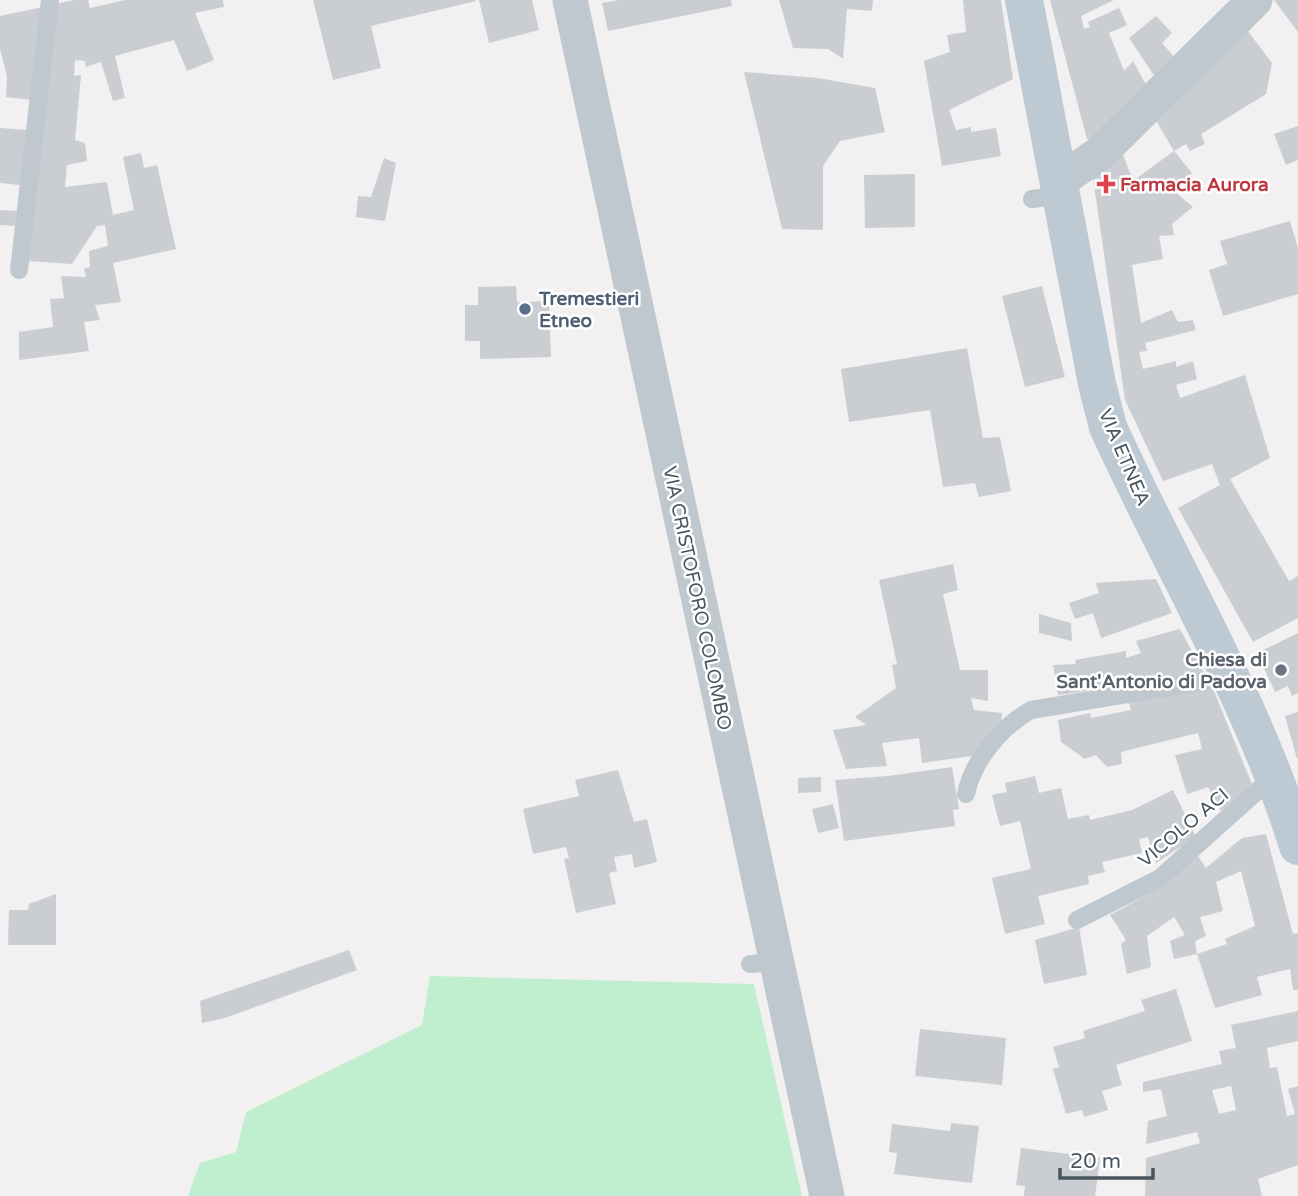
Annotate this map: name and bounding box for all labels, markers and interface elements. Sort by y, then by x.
place label: Farmacia Aurora [1120,174,1269,196]
marker: Farmacia Aurora [1098,176,1114,192]
place label: Tremestieri Etneo [538,288,639,332]
marker: Tremestieri Etneo [517,301,533,317]
street label: VIA ETNEA [1094,406,1154,509]
street label: VIA CRISTOFORO COLOMBO [658,464,736,732]
place label: Chiesa di Sant'Antonio di Padova [1056,649,1267,693]
marker: Chiesa di Sant'Antonio di Padova [1273,662,1289,678]
street label: VICOLO ACI [1134,784,1233,872]
scale bar [1060,1136,1153,1180]
text: 20 m [1070,1149,1121,1174]

